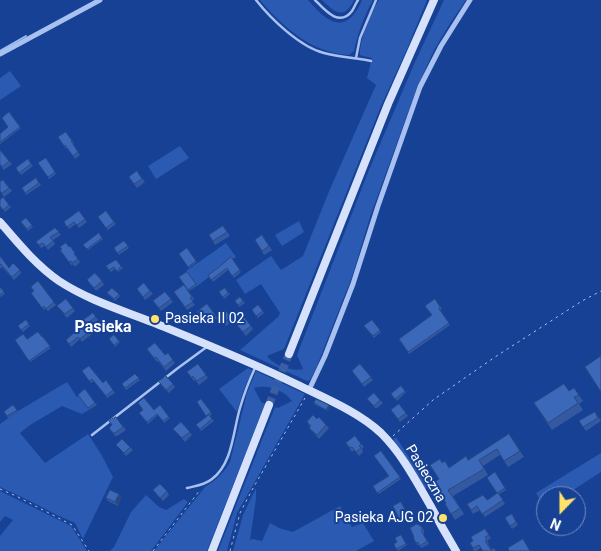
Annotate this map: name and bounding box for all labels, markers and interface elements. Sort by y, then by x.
place label: Pasieka II 02 [165,311,244,327]
marker: Pasieka II 02 [149,313,161,325]
district label: Pasieka [75,318,131,338]
street label: Pasieczna [401,442,449,506]
north arrow [536,486,586,536]
place label: Pasieka AJG 02 [335,510,433,526]
marker: Pasieka AJG 02 [437,512,449,524]
text: N [548,515,563,533]

